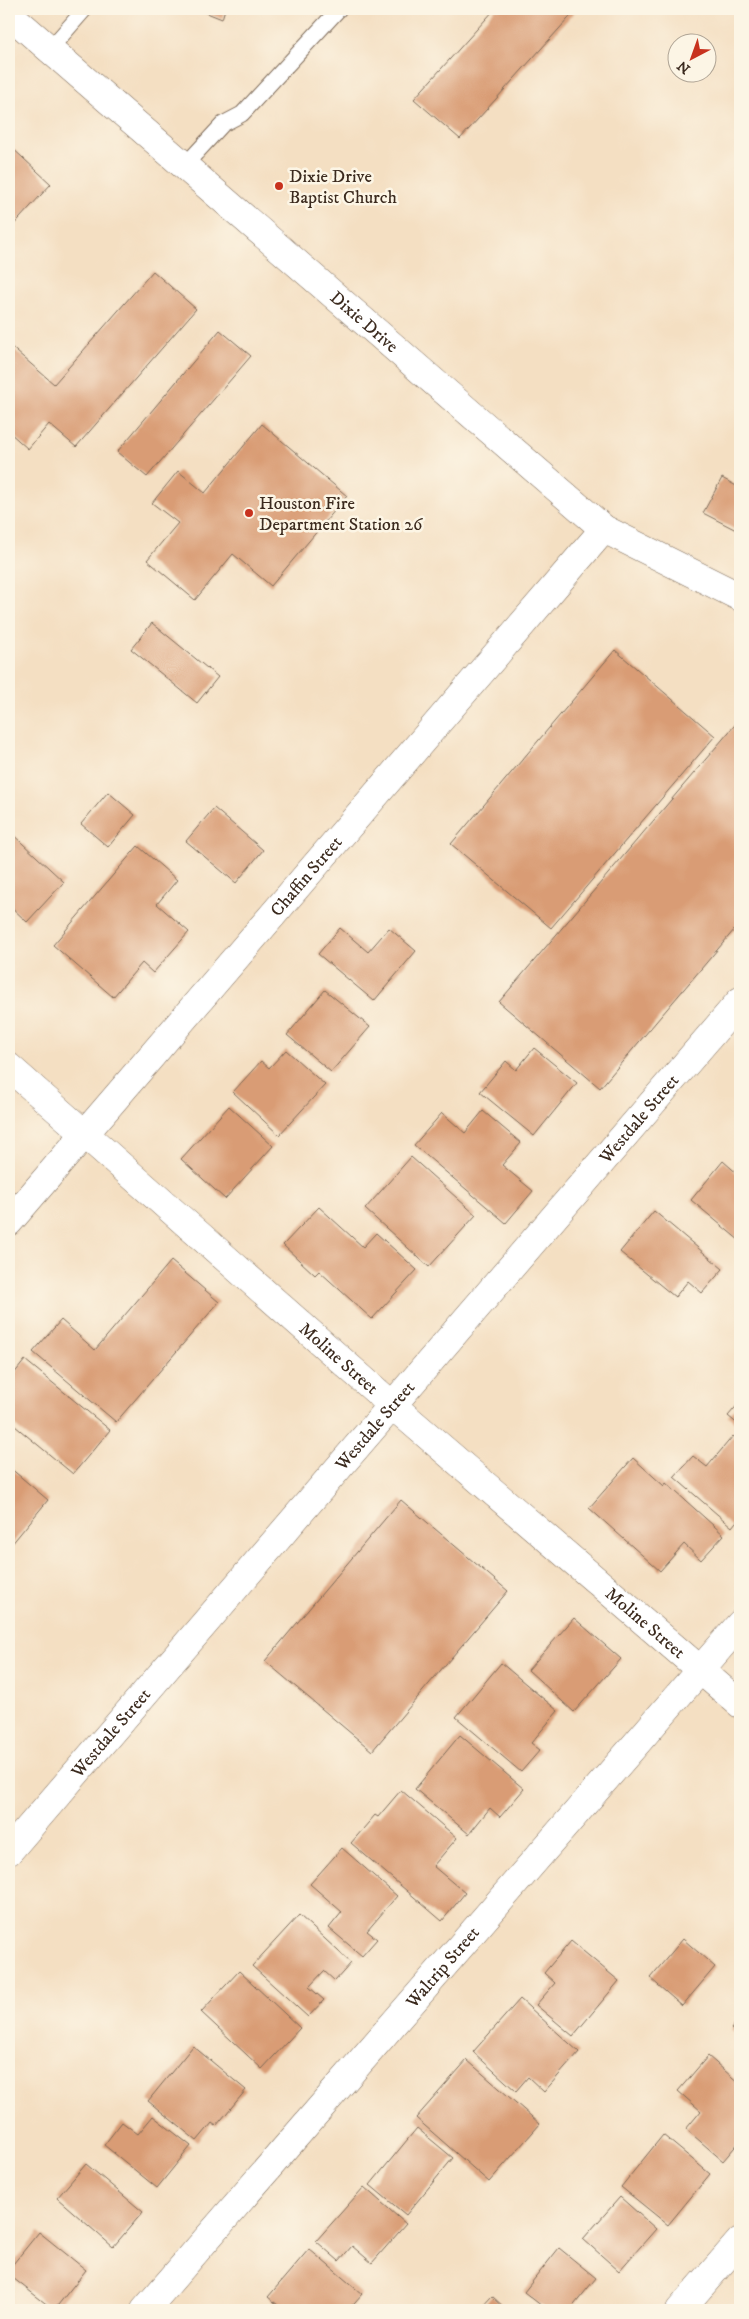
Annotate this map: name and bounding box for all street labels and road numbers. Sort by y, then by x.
street label: Dixie Drive [325,287,402,358]
street label: Chaffin Street [266,832,348,921]
street label: Westdale Street [595,1070,684,1169]
street label: Moline Street [294,1318,383,1400]
street label: Westdale Street [330,1377,420,1476]
street label: Moline Street [600,1583,689,1664]
street label: Westdale Street [66,1684,156,1783]
street label: Waltrip Street [401,1922,485,2014]

